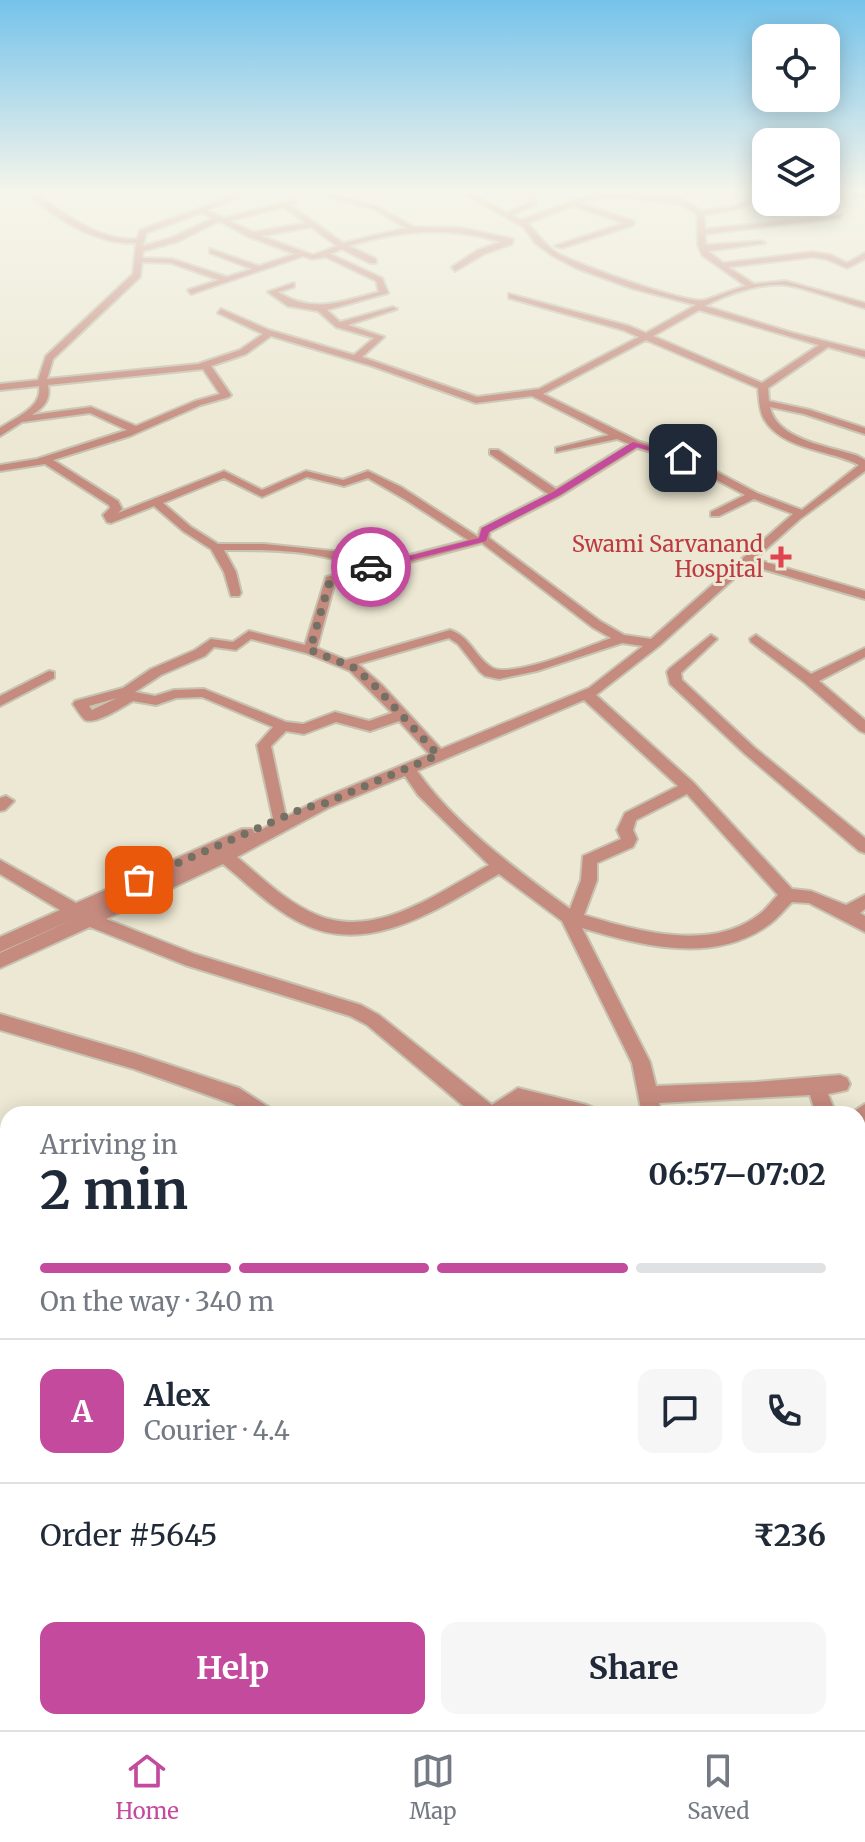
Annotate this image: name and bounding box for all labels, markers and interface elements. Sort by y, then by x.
map controls [752,24,840,216]
button: locate [752,24,840,112]
button: layers [752,128,840,216]
pin [649,424,717,492]
icon: home [661,436,705,480]
courier [331,527,411,607]
place label: Swami Sarvanand Hospital [572,530,763,583]
icon: car [349,545,393,589]
marker: Swami Sarvanand Hospital [770,546,792,568]
pin [105,846,173,914]
icon: bag [117,858,161,902]
text: Arriving in [40,1128,178,1161]
text: 06:57–07:02 [648,1155,826,1193]
text: 2 min [40,1158,188,1223]
text: On the way · 340 m [40,1285,274,1318]
button: chat [638,1369,722,1453]
button: phone [742,1369,826,1453]
text: Alex [144,1376,210,1414]
text: A [71,1392,93,1430]
text: Courier · 4.4 [144,1414,290,1447]
text: Order #5645 [40,1516,218,1554]
text: ₹236 [753,1516,826,1554]
button: Help [40,1622,425,1714]
button: Share [441,1622,826,1714]
tab: Home [115,1749,179,1825]
tab: Map [410,1749,456,1825]
tab: Saved [687,1749,750,1825]

